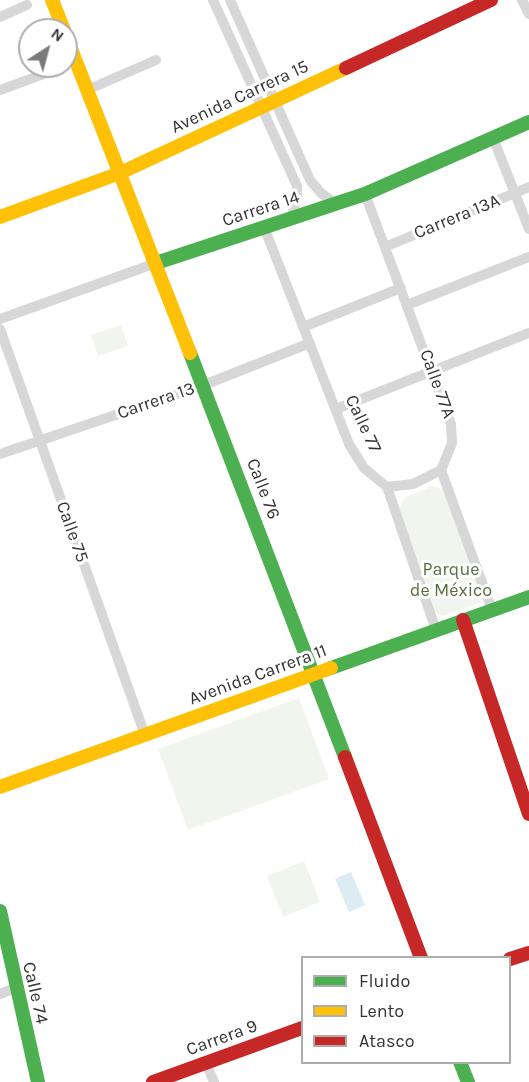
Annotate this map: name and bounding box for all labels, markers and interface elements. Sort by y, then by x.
north arrow [18,18,78,78]
text: N [47,24,68,46]
street label: Avenida Carrera 15 [168,56,312,138]
street label: Carrera 14 [220,186,302,232]
street label: Carrera 13A [411,190,503,244]
street label: Calle 77A [415,347,459,421]
street label: Carrera 13 [114,378,198,424]
street label: Calle 77 [340,392,386,456]
street label: Calle 76 [242,456,284,522]
street label: Calle 75 [51,499,93,565]
park label: Parque de México [410,559,492,602]
street label: Avenida Carrera 11 [186,640,330,710]
legend [301,956,511,1064]
street label: Calle 74 [17,960,53,1026]
text: Fluido [359,970,410,992]
text: Lento [359,1000,404,1022]
street label: Carrera 9 [183,1015,261,1061]
text: Atasco [359,1030,415,1052]

